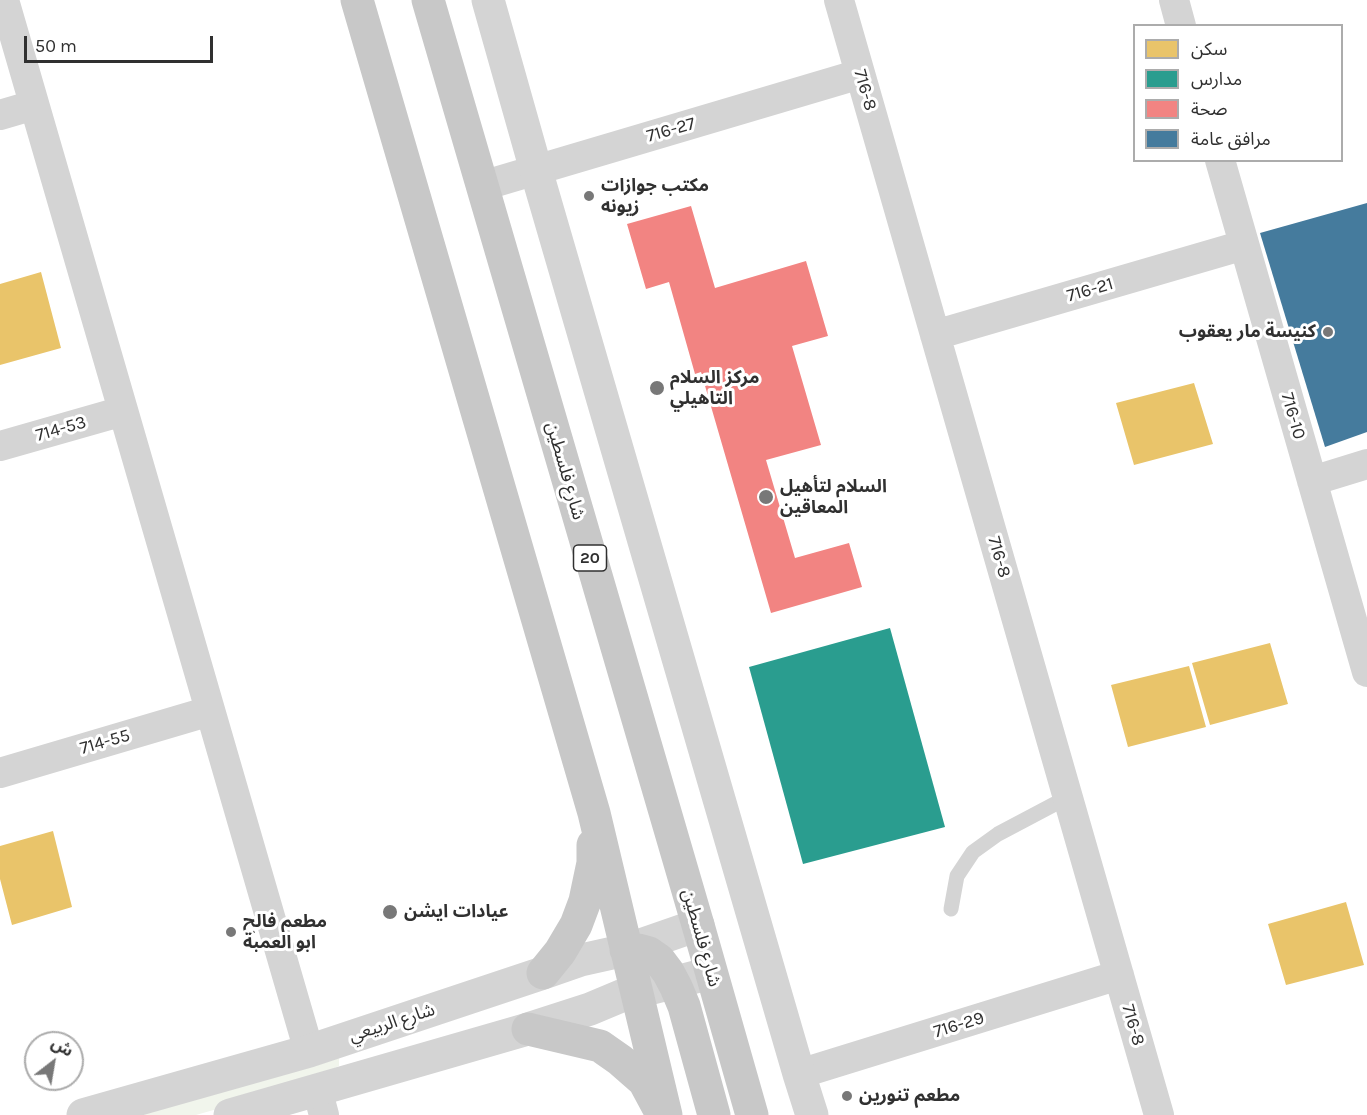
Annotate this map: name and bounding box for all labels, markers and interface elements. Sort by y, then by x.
scale bar [27,24,216,62]
legend [1133,24,1343,162]
text: 50 m [35,35,77,57]
text: سكن [1191,38,1227,60]
street label: 716-8 [849,67,881,113]
text: مدارس [1191,68,1242,90]
text: صحة [1191,98,1227,120]
street label: 716-27 [644,113,698,147]
text: مرافق عامة [1191,128,1271,150]
place label: مكتب جوازات زيونه [601,175,709,218]
marker: مكتب جوازات زيونه [582,189,596,203]
street label: 716-21 [1064,273,1116,307]
place label: كنيسة مار يعقوب [1179,321,1316,343]
marker: كنيسة مار يعقوب [1321,325,1335,339]
place label: مركز السلام التاهيلي [670,367,759,410]
marker: مركز السلام التاهيلي [648,379,666,397]
street label: 716-10 [1276,390,1310,442]
street label: 714-53 [33,412,89,446]
street label: شارع فلسطين [541,420,589,522]
place label: السلام لتأهيل المعاقين [780,476,887,518]
marker: السلام لتأهيل المعاقين [757,488,775,506]
street label: 716-8 [983,534,1015,580]
road number: 20 [574,545,606,571]
street label: 714-55 [77,725,133,759]
street label: شارع فلسطين [677,887,725,989]
place label: عيادات ايشن [404,901,509,923]
marker: عيادات ايشن [381,903,399,921]
place label: مطعم فالح ابو العمبة [243,911,327,954]
marker: مطعم فالح ابو العمبة [224,925,238,939]
street label: شارع الربيعي [346,999,438,1047]
street label: 716-8 [1117,1002,1149,1048]
street label: 716-29 [931,1007,987,1043]
north arrow [24,1031,84,1091]
text: ش [48,1033,77,1061]
place label: مطعم تنورين [859,1085,960,1107]
marker: مطعم تنورين [840,1089,854,1103]

